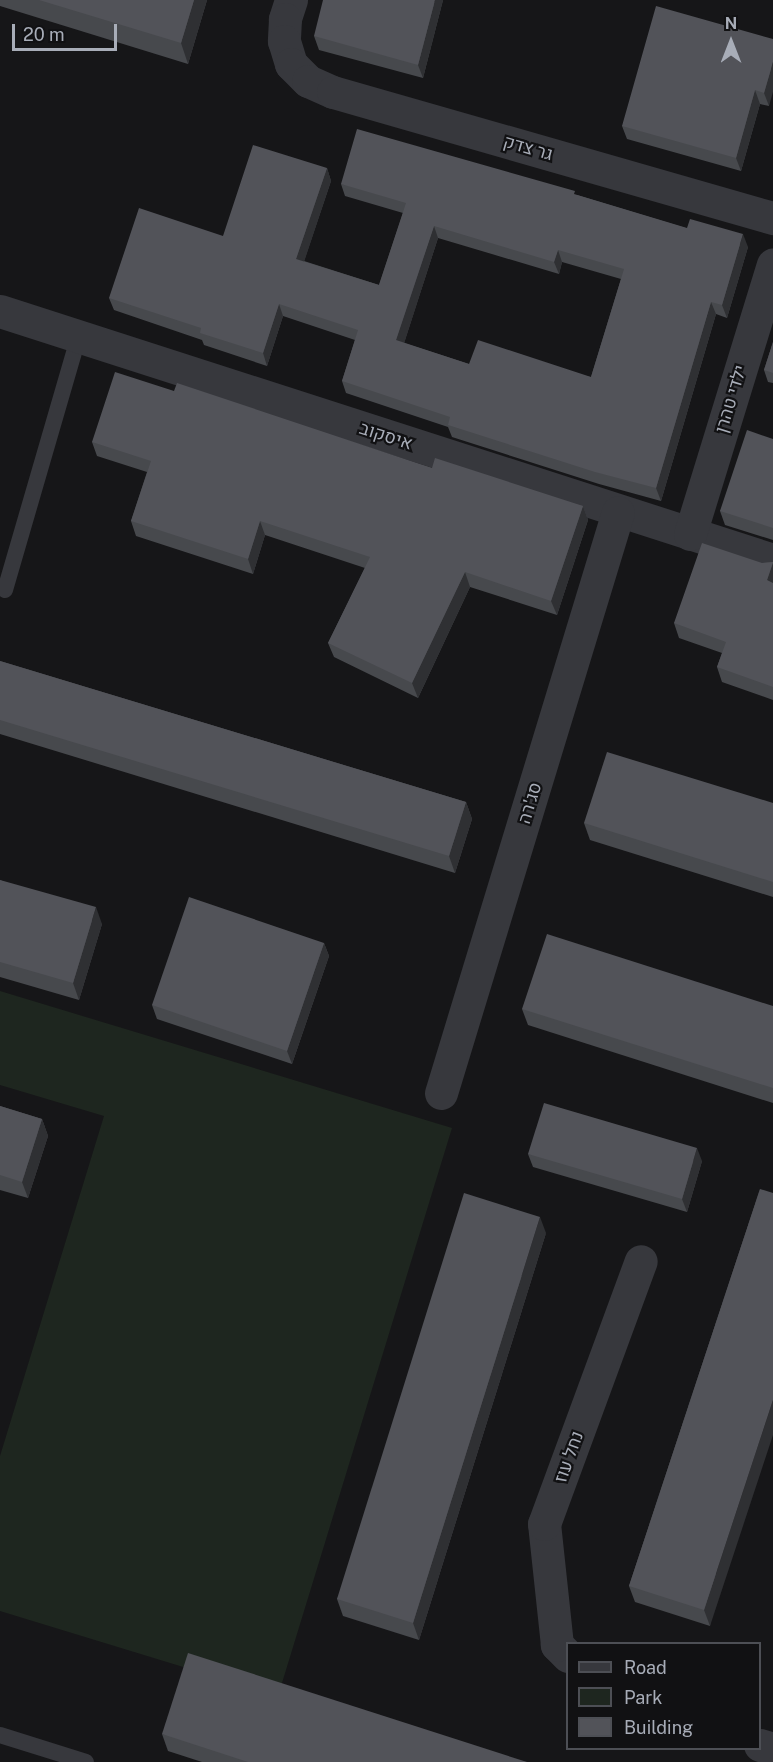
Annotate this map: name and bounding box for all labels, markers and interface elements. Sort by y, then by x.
scale bar [15,12,120,50]
north arrow [701,12,761,72]
text: N [725,14,737,33]
text: 20 m [23,24,65,45]
street label: גר צדק [501,131,555,165]
street label: ילדי טהרן [711,363,751,435]
street label: איסקוב [357,417,415,455]
street label: סג'רה [513,780,547,826]
street label: נחל עוז [550,1428,588,1486]
legend [566,1642,761,1750]
text: Road [624,1657,667,1678]
text: Park [624,1687,662,1708]
text: Building [624,1717,693,1738]

